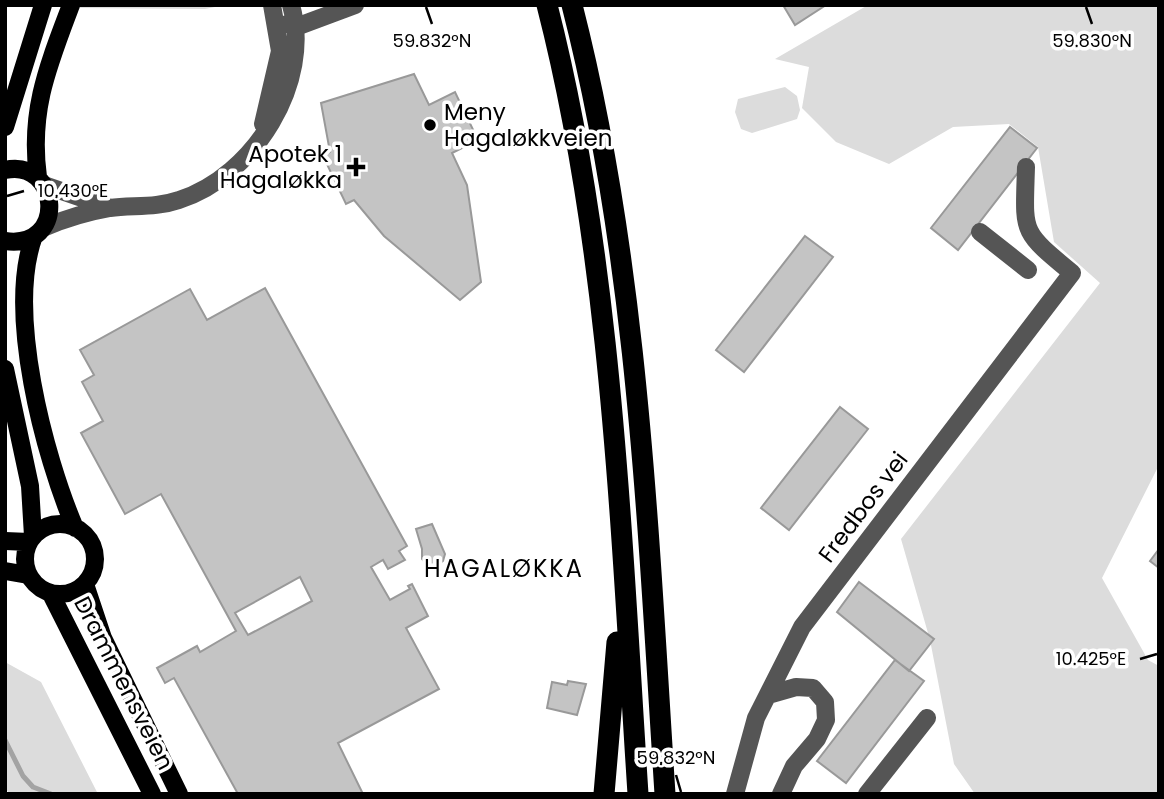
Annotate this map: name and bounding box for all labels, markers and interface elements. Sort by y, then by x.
text: 59.832°N [393,28,471,53]
text: 59.830°N [1052,28,1132,53]
place label: Meny Hagaløkkveien [444,96,612,154]
marker: Meny Hagaløkkveien [422,117,438,133]
place label: Apotek 1 Hagaløkka [220,138,342,196]
marker: Apotek 1 Hagaløkka [348,159,364,175]
text: 10.430°E [38,178,108,203]
street label: Fredbos vei [811,445,915,569]
district label: HAGALØKKA [424,552,584,585]
street label: Drammensveien [66,591,182,775]
text: 10.425°E [1056,646,1126,671]
text: 59.832°N [637,745,715,770]

